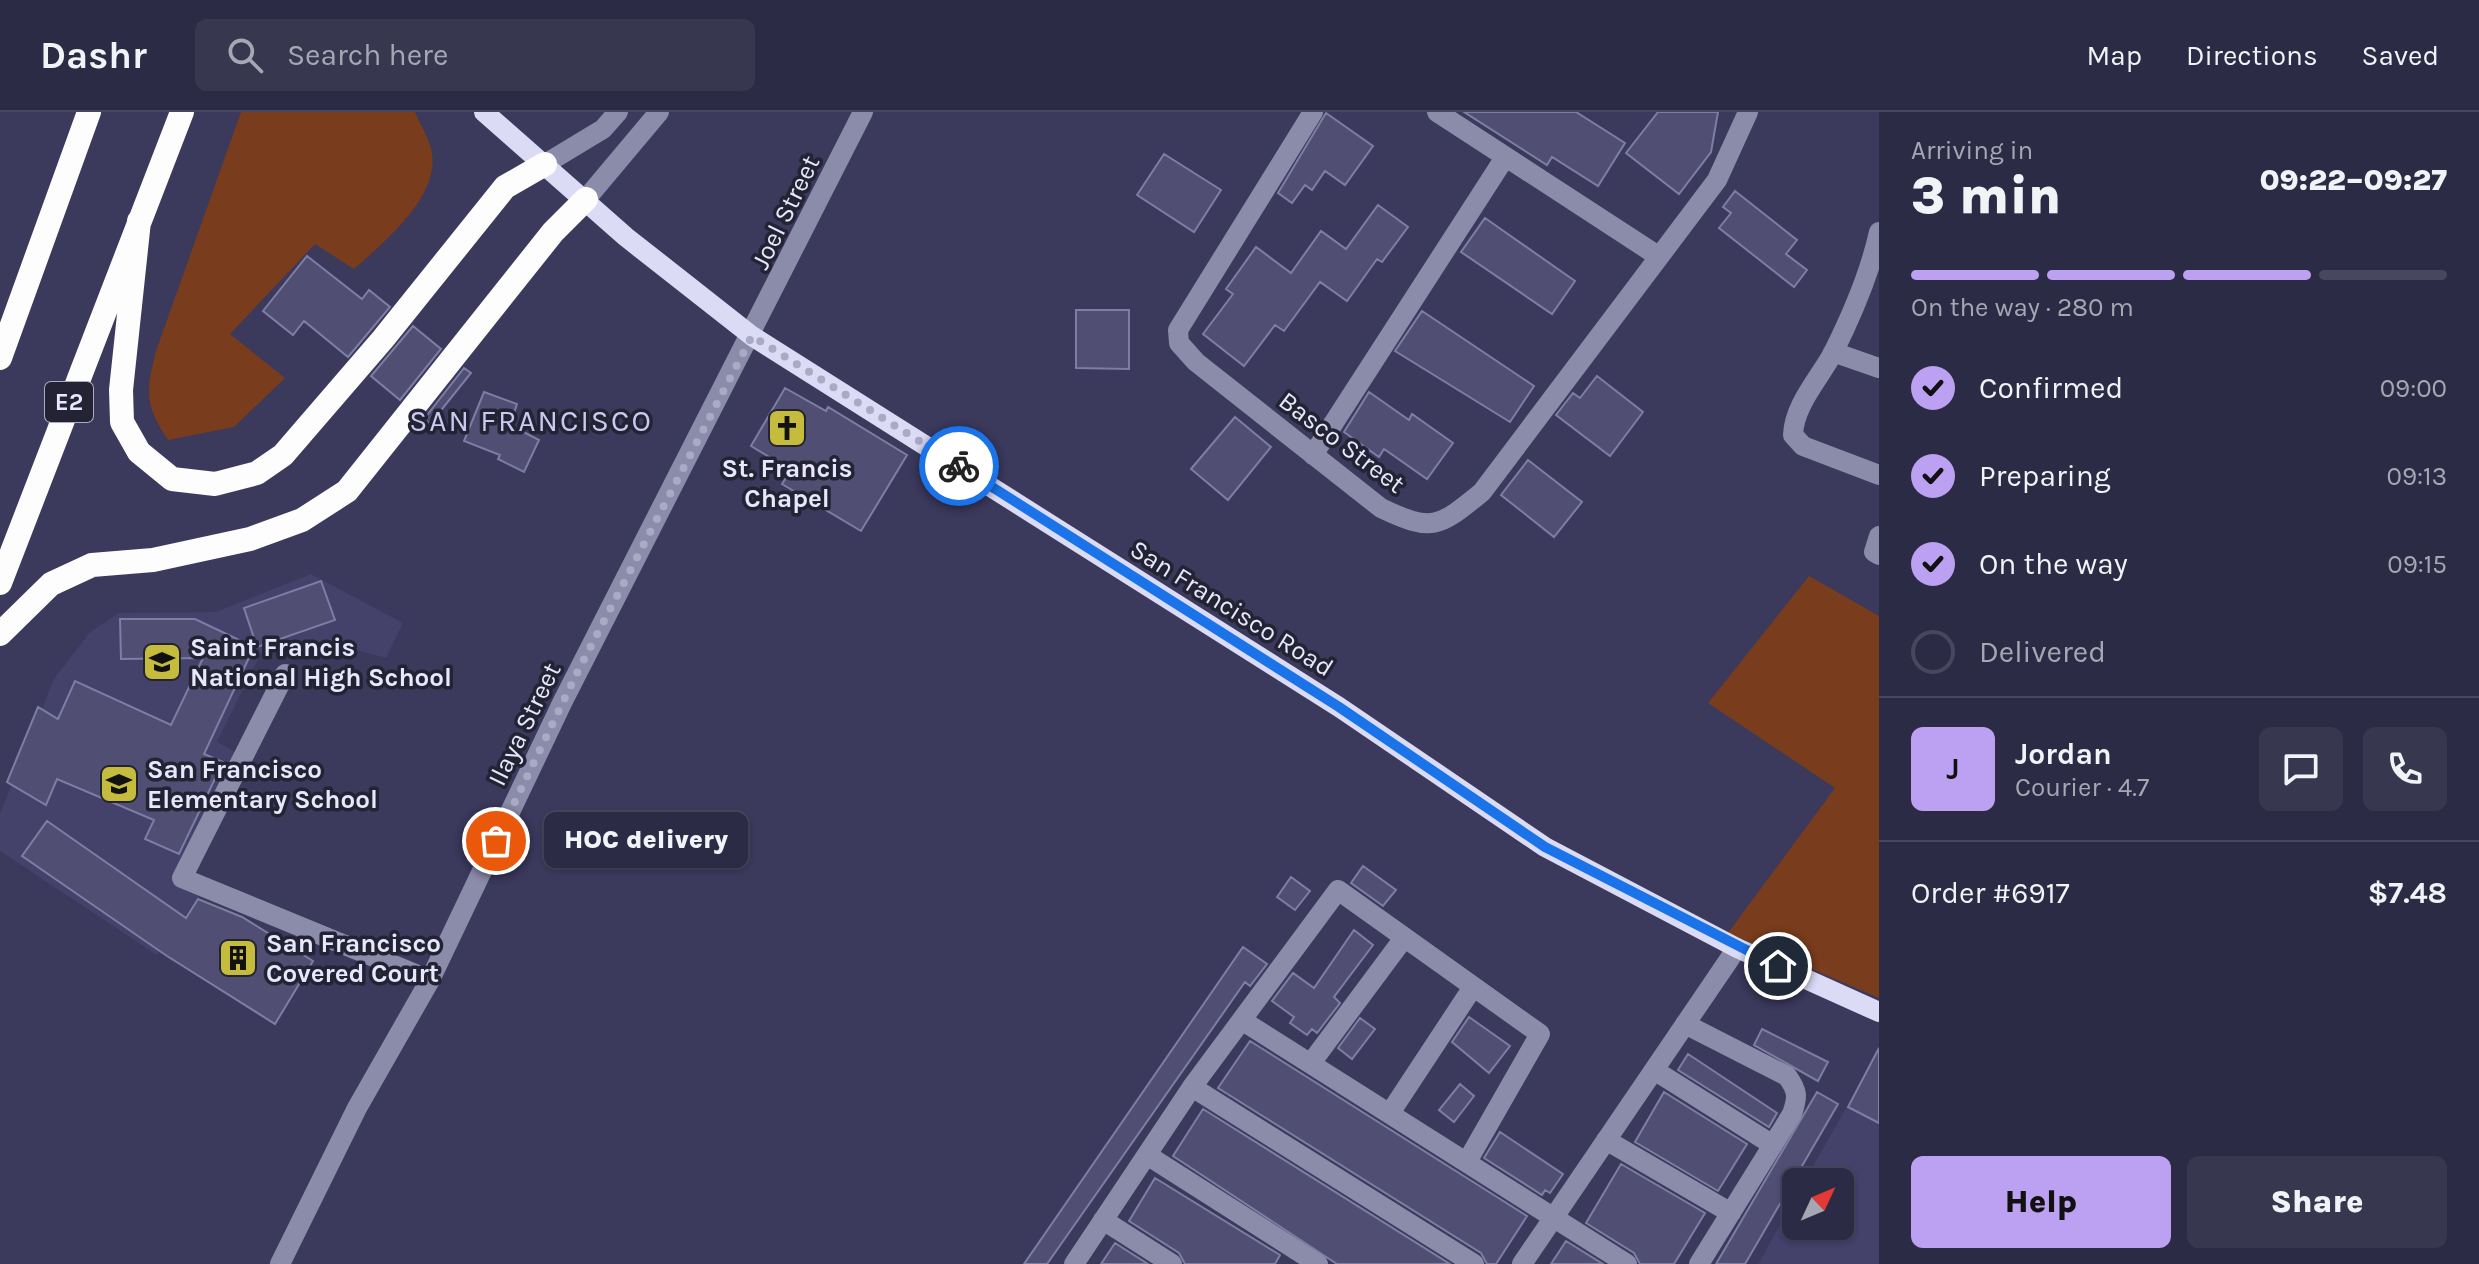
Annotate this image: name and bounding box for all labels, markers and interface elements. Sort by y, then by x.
search box [195,19,755,91]
text: Dashr [40,33,147,78]
icon: search [223,33,267,77]
text: Search here [287,37,448,73]
text: Map [2087,39,2142,72]
text: Directions [2186,39,2318,72]
text: Saved [2362,39,2439,72]
text: Arriving in [1911,135,2033,166]
street label: Joel Street [745,150,826,274]
text: 09:22–09:27 [2259,162,2447,198]
text: 3 min [1911,165,2061,226]
text: On the way · 280 m [1911,292,2134,323]
icon: check [1911,366,1955,410]
text: Confirmed [1979,370,2123,406]
text: 09:00 [2380,373,2447,404]
road number: E2 [45,382,93,422]
street label: Basco Street [1273,385,1411,500]
district label: SAN FRANCISCO [409,403,653,439]
church icon: St. Francis Chapel [766,407,808,449]
courier [919,426,999,506]
icon: bike [937,444,981,488]
place label: St. Francis Chapel [722,453,852,514]
icon: check [1911,454,1955,498]
text: Preparing [1979,458,2111,494]
text: 09:13 [2387,461,2447,492]
street label: San Francisco Road [1125,533,1339,683]
icon: check [1911,542,1955,586]
text: On the way [1979,546,2128,582]
text: 09:15 [2387,549,2447,580]
place label: Saint Francis National High School [190,632,452,693]
text: Delivered [1979,634,2106,670]
school or university icon: Saint Francis National High School [141,641,183,683]
street label: Ilaya Street [481,658,568,791]
button: chat [2259,727,2343,811]
button: phone [2363,727,2447,811]
text: Jordan [2015,736,2112,772]
text: J [1946,751,1960,787]
place label: San Francisco Elementary School [147,754,378,815]
school or university icon: San Francisco Elementary School [98,763,140,805]
text: Courier · 4.7 [2015,772,2149,803]
pin [462,807,530,875]
callout: HOC delivery [544,813,748,869]
icon: bag [474,819,518,863]
text: HOC delivery [564,824,728,855]
text: Order #6917 [1911,875,2070,911]
text: $7.48 [2368,875,2447,911]
place label: San Francisco Covered Court [266,928,441,989]
pin [1744,932,1812,1000]
building icon: San Francisco Covered Court [217,937,259,979]
icon: home [1756,944,1800,988]
button: Help [1911,1156,2171,1248]
button: Share [2187,1156,2447,1248]
north arrow [1782,1168,1854,1240]
map controls [1782,1168,1854,1240]

